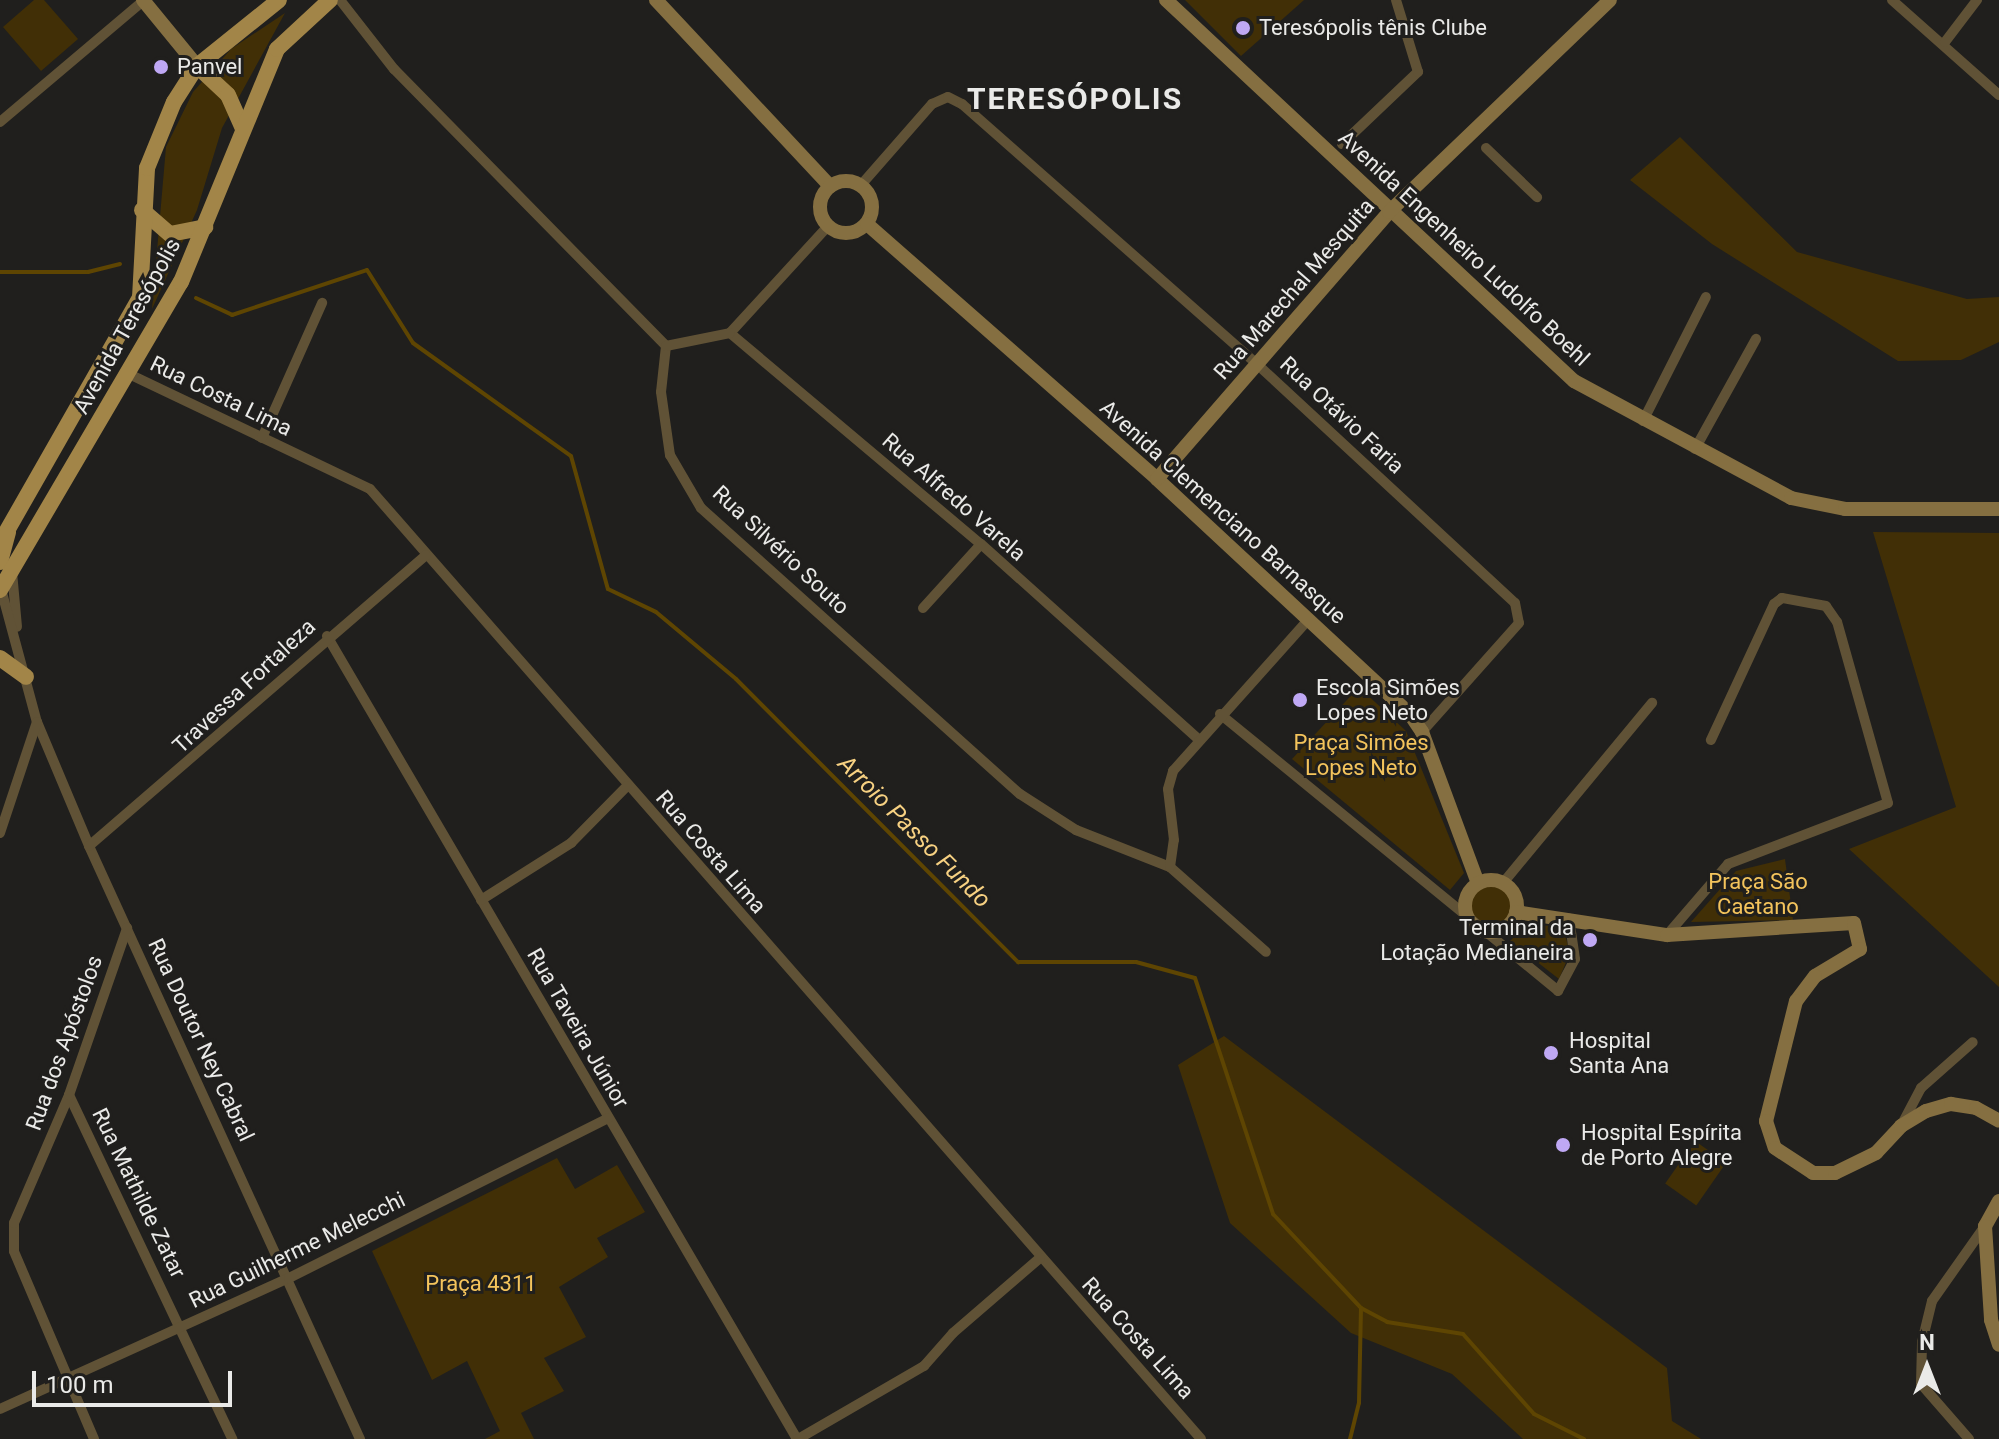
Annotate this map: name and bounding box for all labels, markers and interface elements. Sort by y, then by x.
place label: Teresópolis tênis Clube [1259,15,1487,41]
marker: Teresópolis tênis Clube [1234,19,1252,37]
place label: Panvel [177,54,242,80]
marker: Panvel [152,58,170,76]
district label: TERESÓPOLIS [967,81,1183,117]
street label: Avenida Engenheiro Ludolfo Boehl [1333,125,1595,371]
street label: Rua Marechal Mesquita [1208,193,1380,385]
street label: Avenida Teresópolis [68,234,186,418]
street label: Rua Costa Lima [146,350,296,442]
street label: Rua Otávio Faria [1275,351,1409,479]
street label: Avenida Clemenciano Barnasque [1095,395,1351,629]
street label: Rua Alfredo Varela [877,428,1031,566]
street label: Rua Silvério Souto [707,480,855,620]
street label: Travessa Fortaleza [167,613,321,759]
place label: Escola Simões Lopes Neto [1316,674,1460,726]
marker: Escola Simões Lopes Neto [1291,691,1309,709]
park label: Praça Simões Lopes Neto [1293,729,1429,780]
water label: Arroio Passo Fundo [832,750,996,914]
street label: Rua Costa Lima [650,785,772,919]
park label: Praça São Caetano [1708,868,1808,920]
place label: Terminal da Lotação Medianeira [1380,914,1574,966]
marker: Terminal da Lotação Medianeira [1581,931,1599,949]
street label: Rua Doutor Ney Cabral [142,934,260,1146]
street label: Rua Taveira Júnior [521,943,635,1113]
street label: Rua dos Apóstolos [20,952,108,1134]
place label: Hospital Santa Ana [1569,1027,1669,1078]
marker: Hospital Santa Ana [1540,1042,1562,1064]
street label: Rua Mathilde Zatar [86,1104,192,1282]
place label: Hospital Espírita de Porto Alegre [1581,1119,1742,1170]
marker: Hospital Espírita de Porto Alegre [1552,1134,1574,1156]
street label: Rua Guilherme Melecchi [185,1186,409,1314]
park label: Praça 4311 [425,1271,537,1297]
street label: Rua Costa Lima [1077,1272,1199,1404]
north arrow [1887,1327,1967,1407]
text: N [1919,1330,1935,1355]
scale bar [36,1355,236,1405]
text: 100 m [46,1371,113,1399]

